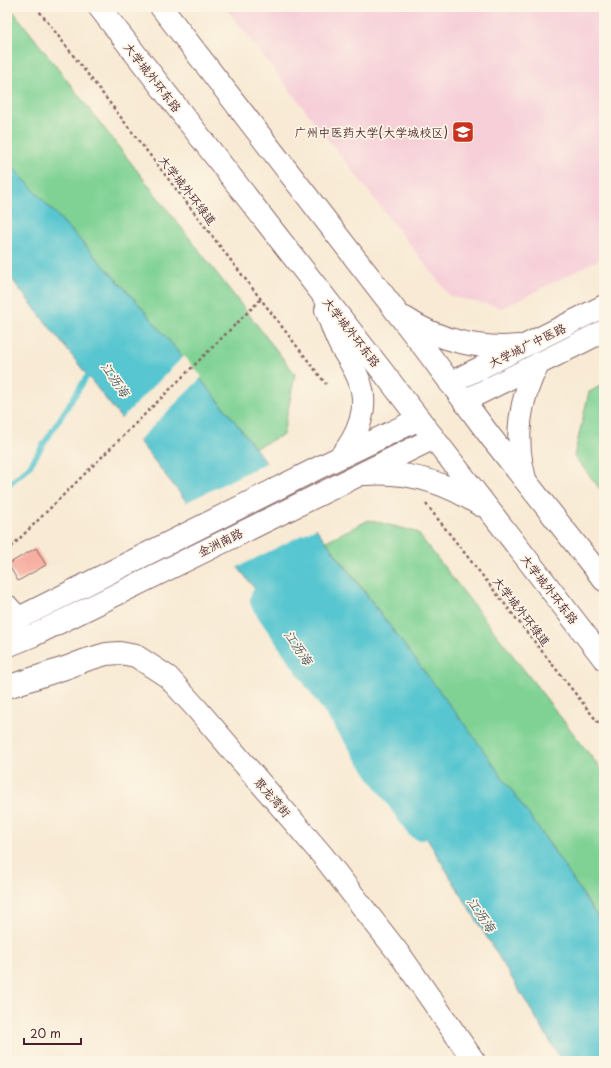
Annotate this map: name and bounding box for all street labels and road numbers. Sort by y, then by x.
street label: 大学城外环东路 [120,38,186,116]
street label: 大学城外环绿道 [155,151,221,229]
street label: 大学城外环东路 [319,293,385,371]
street label: 大学城广中医路 [485,318,569,372]
street label: 金洲南路 [194,523,246,561]
street label: 大学城外环东路 [517,550,583,628]
street label: 大学城外环绿道 [489,572,555,650]
street label: 聚龙湾街 [250,773,296,821]

